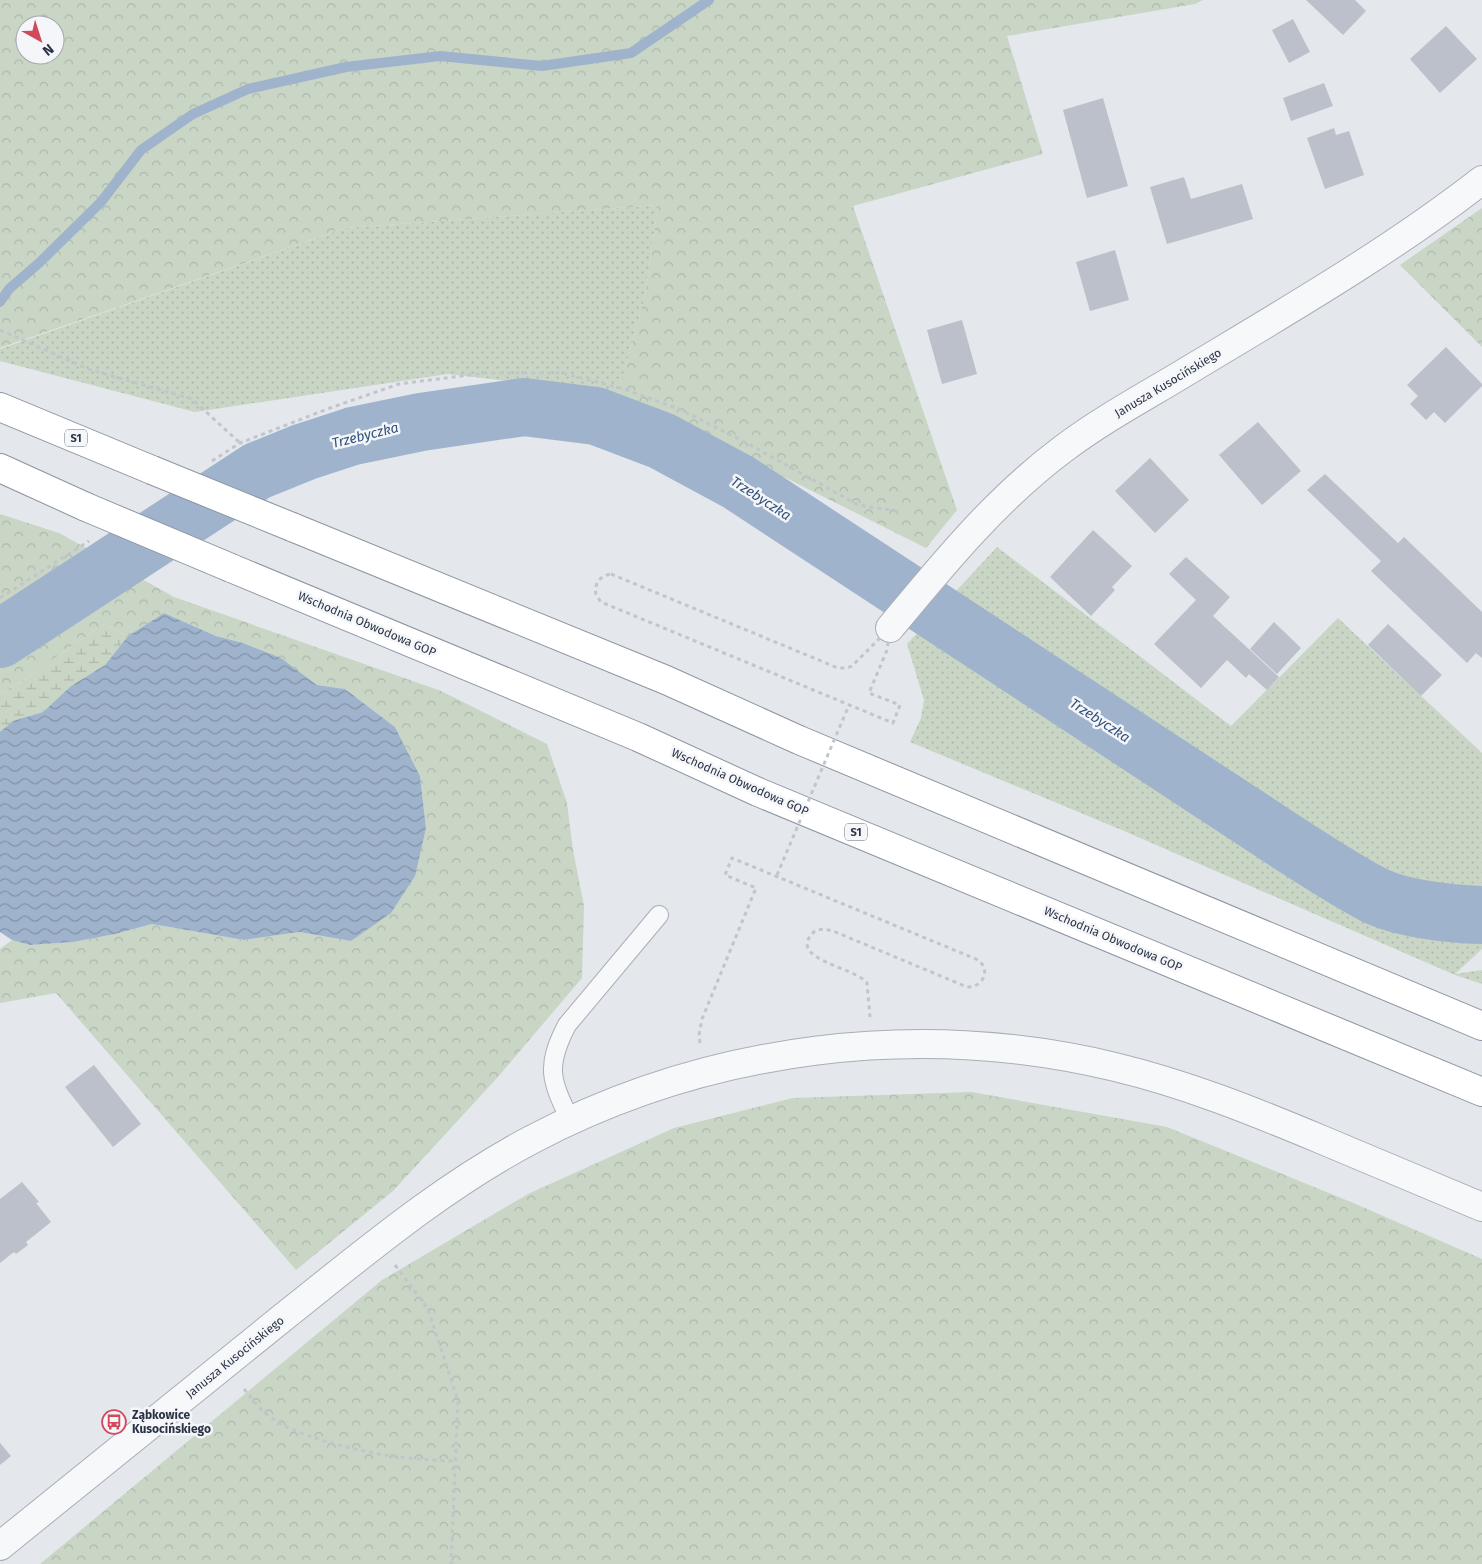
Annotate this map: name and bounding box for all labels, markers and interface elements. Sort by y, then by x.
north arrow [15,15,65,65]
text: N [39,40,57,59]
street label: Janusza Kusocińskiego [1112,346,1224,420]
water label: Trzebyczka [330,419,400,452]
road number: S1 [65,429,87,446]
water label: Trzebyczka [728,473,794,524]
street label: Wschodnia Obwodowa GOP [296,589,438,660]
water label: Trzebyczka [1067,695,1133,746]
street label: Wschodnia Obwodowa GOP [669,745,811,819]
road number: S1 [845,824,867,840]
street label: Wschodnia Obwodowa GOP [1042,904,1184,975]
street label: Janusza Kusocińskiego [183,1313,287,1401]
place label: Ząbkowice Kusocińskiego [132,1408,211,1436]
bus stop icon: Ząbkowice Kusocińskiego [101,1409,127,1435]

